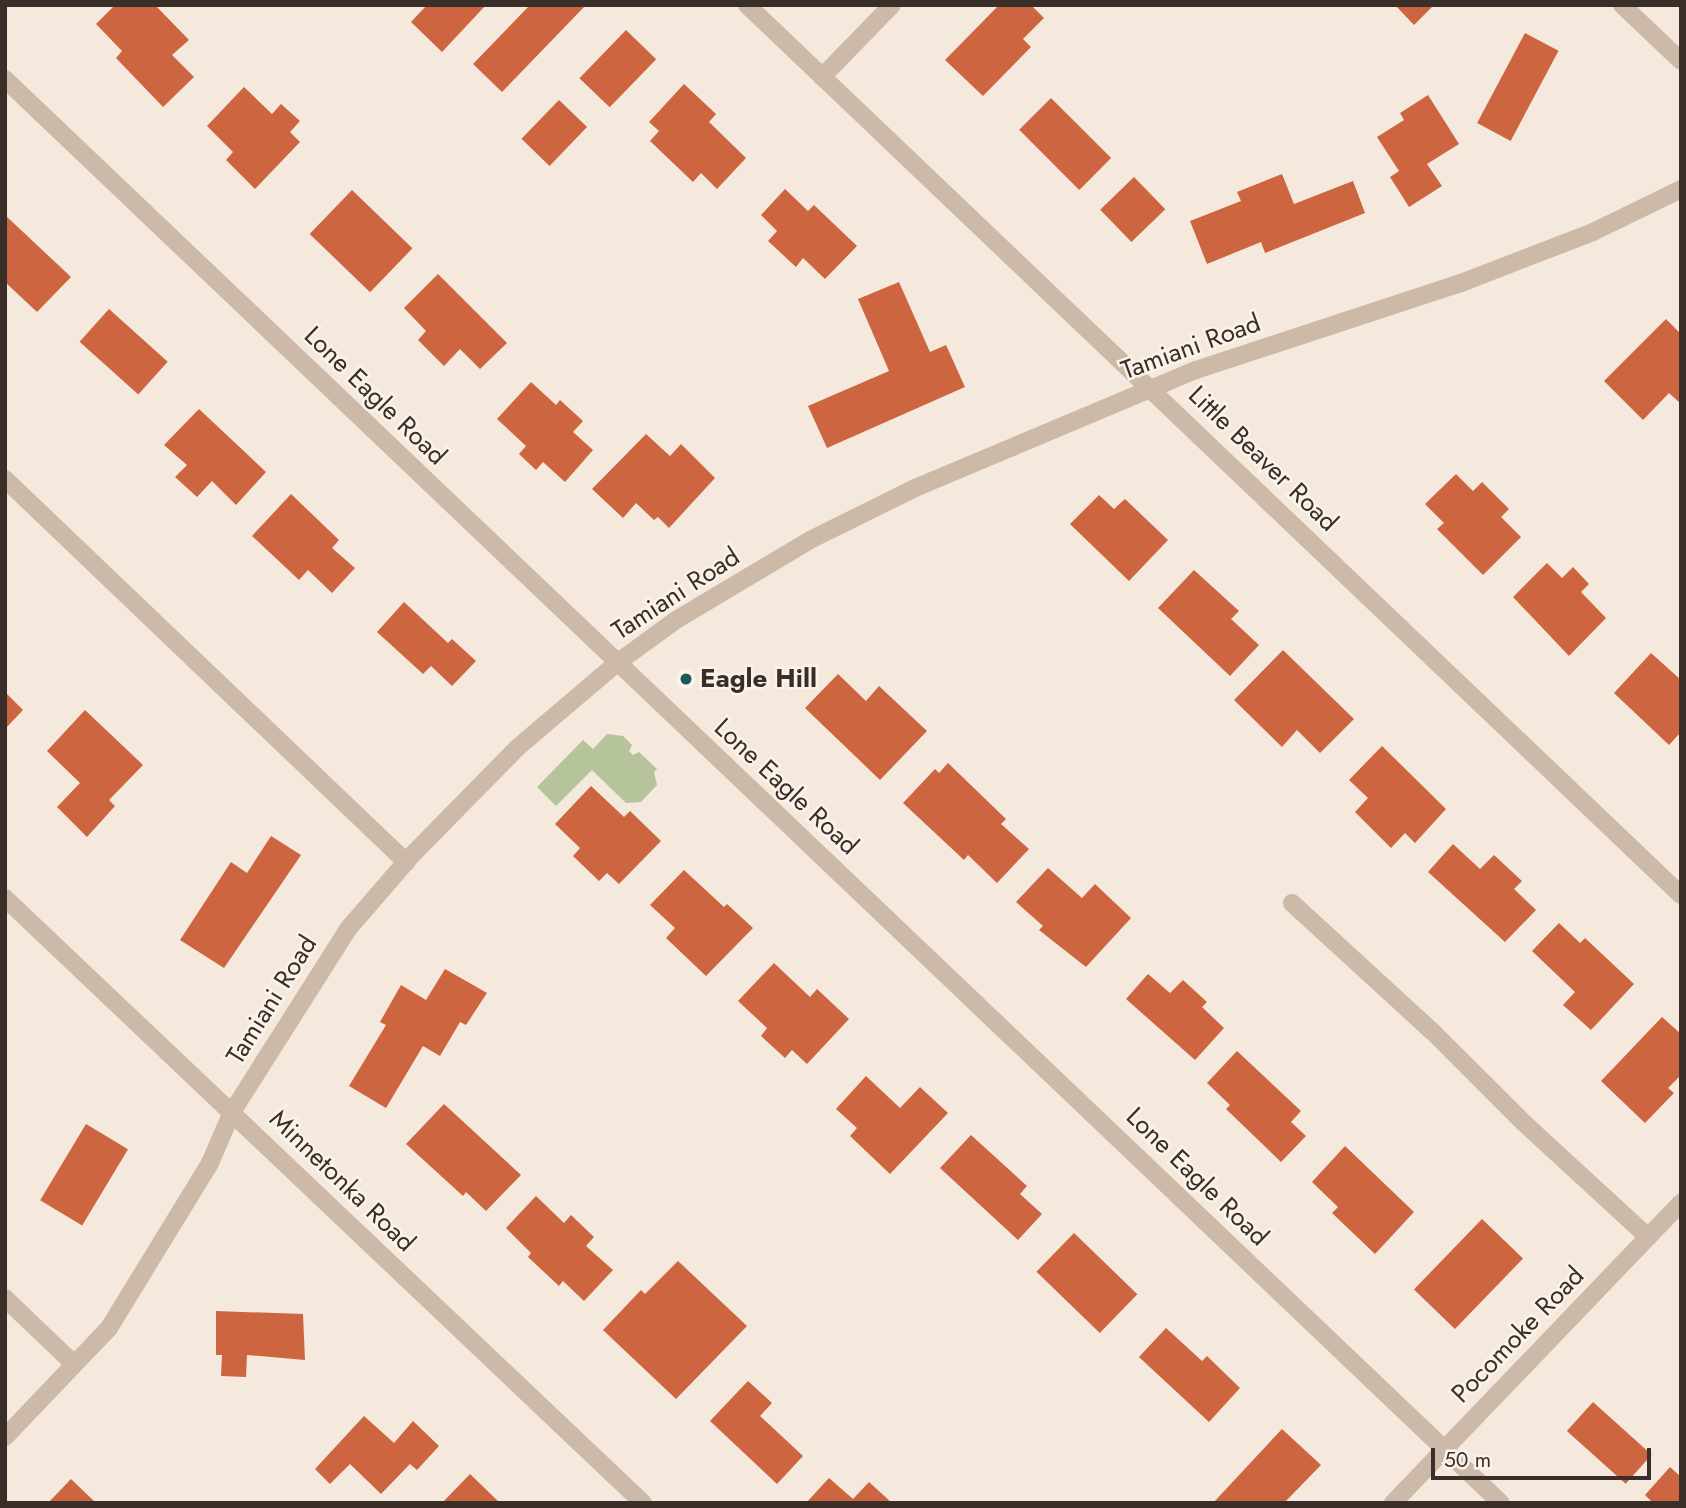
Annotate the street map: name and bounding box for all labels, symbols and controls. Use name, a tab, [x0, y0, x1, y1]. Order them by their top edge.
street label: Tamiani Road	[1117, 307, 1265, 387]
street label: Lone Eagle Road	[297, 320, 453, 472]
street label: Little Beaver Road	[1182, 380, 1344, 538]
street label: Tamiani Road	[606, 541, 746, 647]
place label: Eagle Hill	[700, 663, 817, 695]
marker: Eagle Hill	[678, 671, 694, 687]
street label: Lone Eagle Road	[707, 712, 865, 862]
street label: Tamiani Road	[220, 930, 324, 1070]
street label: Lone Eagle Road	[1119, 1101, 1275, 1253]
street label: Minnetonka Road	[263, 1104, 421, 1258]
street label: Pocomoke Road	[1445, 1260, 1591, 1410]
scale bar	[1434, 1434, 1654, 1478]
text: 50 m	[1444, 1445, 1491, 1475]

